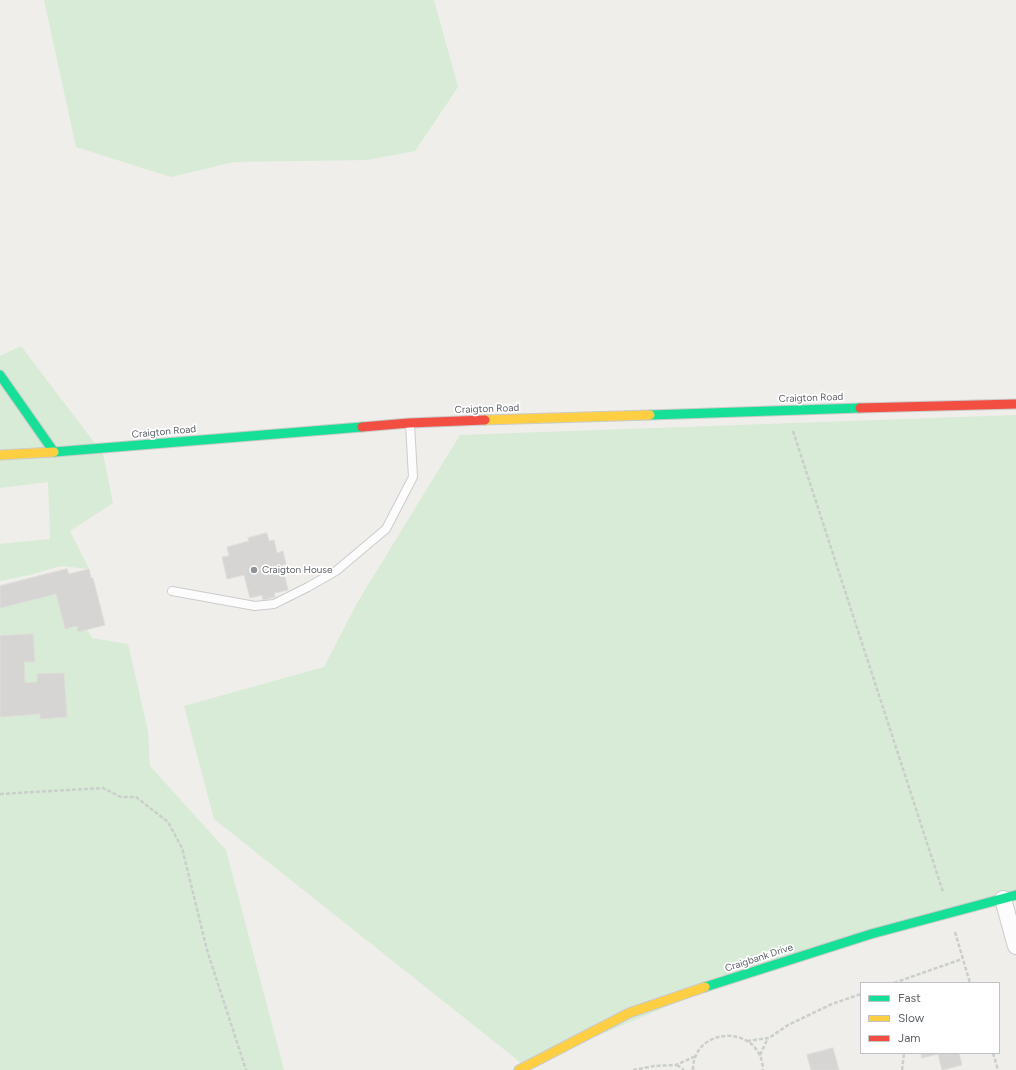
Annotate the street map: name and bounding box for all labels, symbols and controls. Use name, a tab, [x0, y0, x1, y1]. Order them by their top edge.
street label: Craigton Road	[779, 391, 843, 405]
street label: Craigton Road	[455, 402, 519, 416]
street label: Craigton Road	[131, 423, 197, 441]
place label: Craigton House	[262, 564, 332, 576]
marker: Craigton House	[249, 565, 259, 575]
street label: Craigbank Drive	[723, 941, 795, 975]
legend	[860, 982, 1000, 1054]
text: Fast	[898, 991, 921, 1005]
text: Slow	[898, 1011, 924, 1025]
text: Jam	[898, 1031, 921, 1045]

